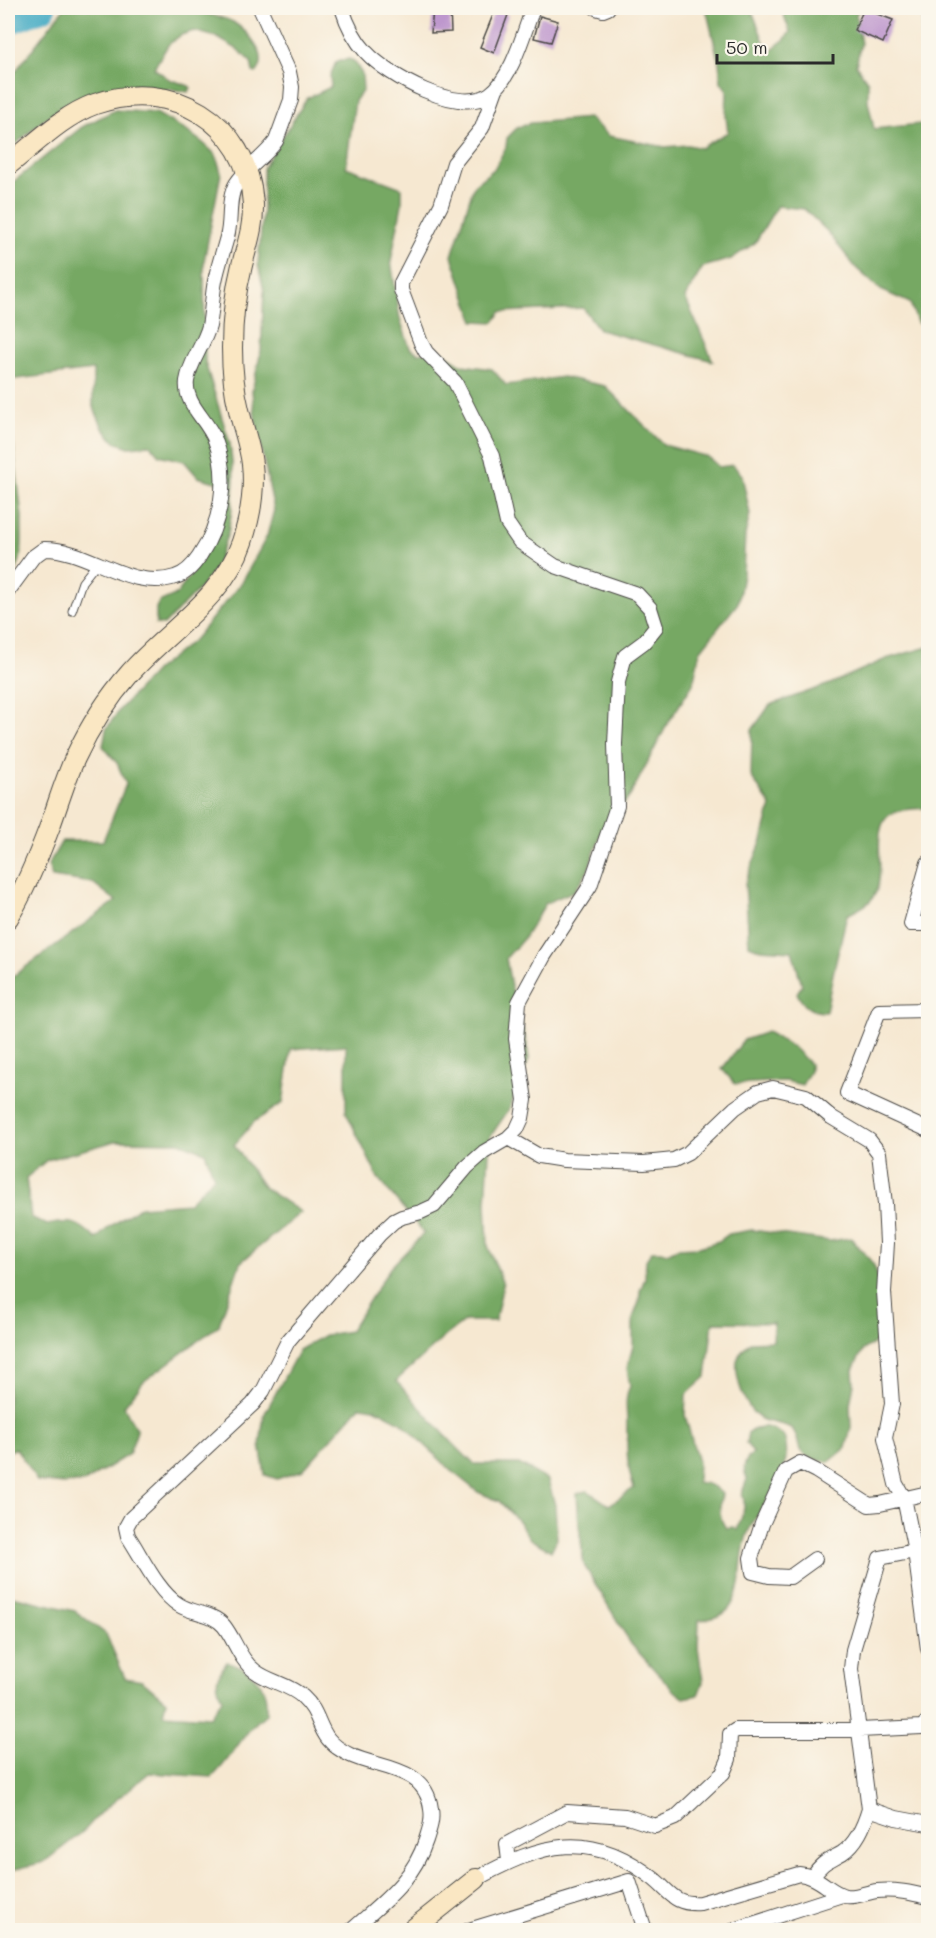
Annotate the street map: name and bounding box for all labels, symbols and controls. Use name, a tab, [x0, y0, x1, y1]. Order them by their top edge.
scale bar	[717, 27, 832, 65]
text: 50 m	[726, 35, 768, 59]

